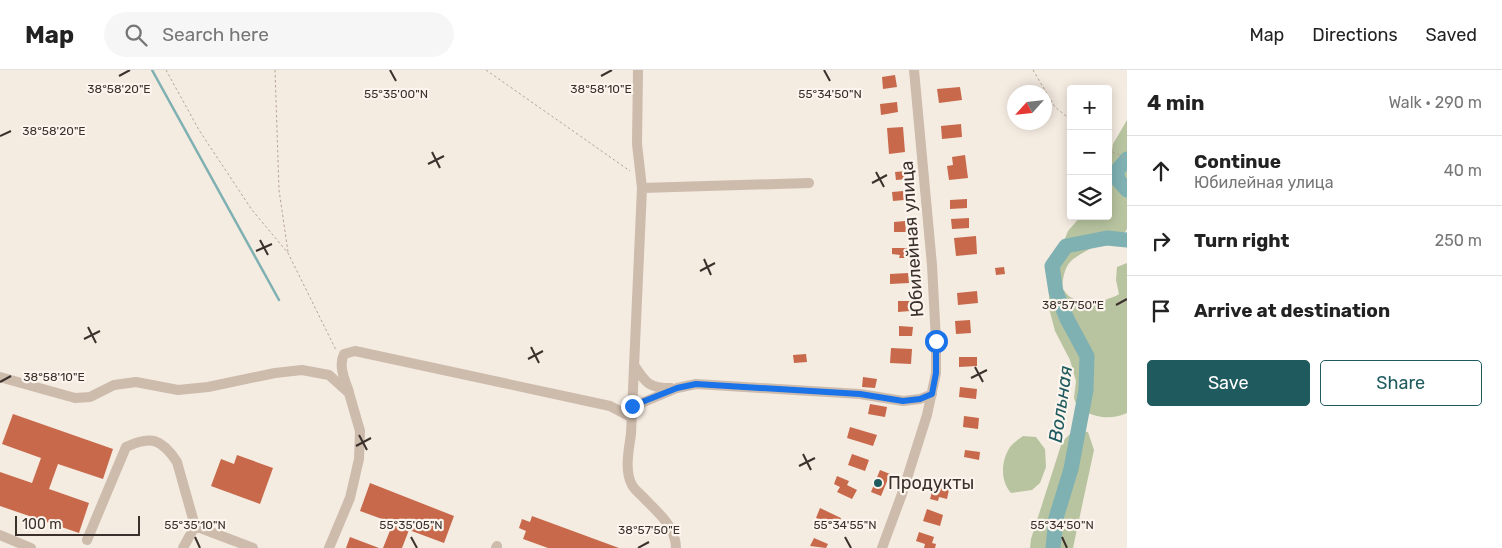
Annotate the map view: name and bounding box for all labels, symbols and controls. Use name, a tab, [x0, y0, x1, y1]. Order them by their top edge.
search box	[104, 12, 454, 57]
text: Map	[25, 21, 74, 49]
icon: search	[122, 21, 150, 49]
text: Search here	[162, 23, 269, 46]
text: Map	[1249, 24, 1284, 46]
text: Directions	[1312, 24, 1398, 46]
text: Saved	[1426, 24, 1477, 46]
text: 38°58'20"E	[87, 82, 151, 96]
text: 38°58'10"E	[570, 82, 632, 96]
north arrow	[1007, 85, 1052, 130]
map controls	[1067, 85, 1112, 220]
button: +	[1067, 85, 1112, 130]
text: 55°35'00"N	[364, 87, 428, 101]
text: 55°34'50"N	[798, 87, 862, 101]
text: 4 min	[1147, 90, 1205, 115]
text: Walk · 290 m	[1388, 93, 1482, 112]
text: 38°58'20"E	[22, 124, 86, 138]
button: −	[1067, 130, 1112, 175]
text: Continue	[1194, 150, 1281, 173]
icon: ahead	[1147, 157, 1175, 185]
street label: Юбилейная улица	[896, 160, 928, 318]
text: 40 m	[1444, 161, 1482, 180]
text: Юбилейная улица	[1194, 173, 1333, 192]
button: layers	[1067, 175, 1112, 220]
icon: right	[1147, 227, 1175, 255]
text: Turn right	[1194, 229, 1289, 252]
text: 250 m	[1435, 231, 1482, 250]
icon: arrive	[1147, 297, 1175, 325]
text: 38°57'50"E	[1042, 298, 1104, 312]
text: Arrive at destination	[1194, 299, 1390, 322]
route start	[925, 330, 948, 353]
button: Save	[1147, 360, 1310, 406]
button: Share	[1320, 360, 1482, 406]
water label: Вольная	[1044, 364, 1077, 444]
text: 38°58'10"E	[23, 370, 85, 384]
route end	[621, 395, 644, 418]
place label: Продукты	[888, 472, 974, 494]
marker: Продукты	[872, 477, 884, 489]
scale bar	[15, 513, 140, 536]
text: 100 m	[22, 516, 62, 533]
text: 55°35'10"N	[164, 518, 226, 532]
text: 55°35'05"N	[379, 518, 443, 532]
text: 55°34'55"N	[813, 518, 877, 532]
text: 55°34'50"N	[1030, 518, 1094, 532]
text: 38°57'50"E	[618, 523, 680, 537]

